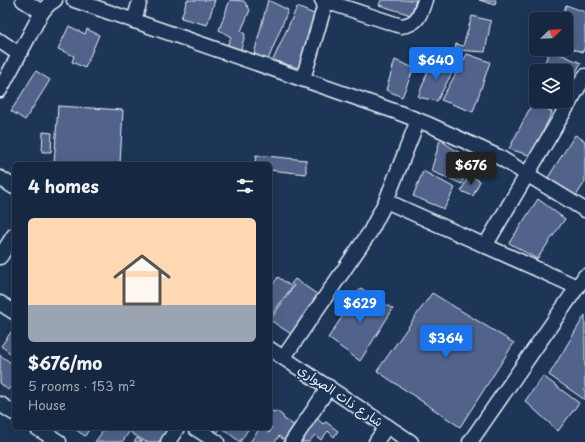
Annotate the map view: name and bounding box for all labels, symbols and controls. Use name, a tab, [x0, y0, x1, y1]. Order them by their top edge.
north arrow	[529, 12, 573, 56]
map controls	[529, 12, 573, 108]
pin: $640	[412, 47, 460, 81]
text: $640	[418, 50, 454, 69]
button: layers	[529, 64, 573, 108]
pin: $676	[447, 152, 495, 186]
text: $676	[455, 155, 487, 174]
text: 4 homes	[28, 173, 99, 199]
icon: filters	[234, 175, 256, 197]
icon: home	[106, 244, 178, 316]
pin: $629	[336, 290, 384, 324]
text: $629	[343, 293, 377, 312]
pin: $364	[422, 325, 470, 359]
text: $364	[429, 328, 463, 347]
text: $676/mo	[28, 350, 102, 376]
street label: شارع ذات الصواري	[294, 359, 388, 432]
text: 5 rooms · 153 m²	[28, 376, 136, 395]
text: House	[28, 395, 66, 414]

